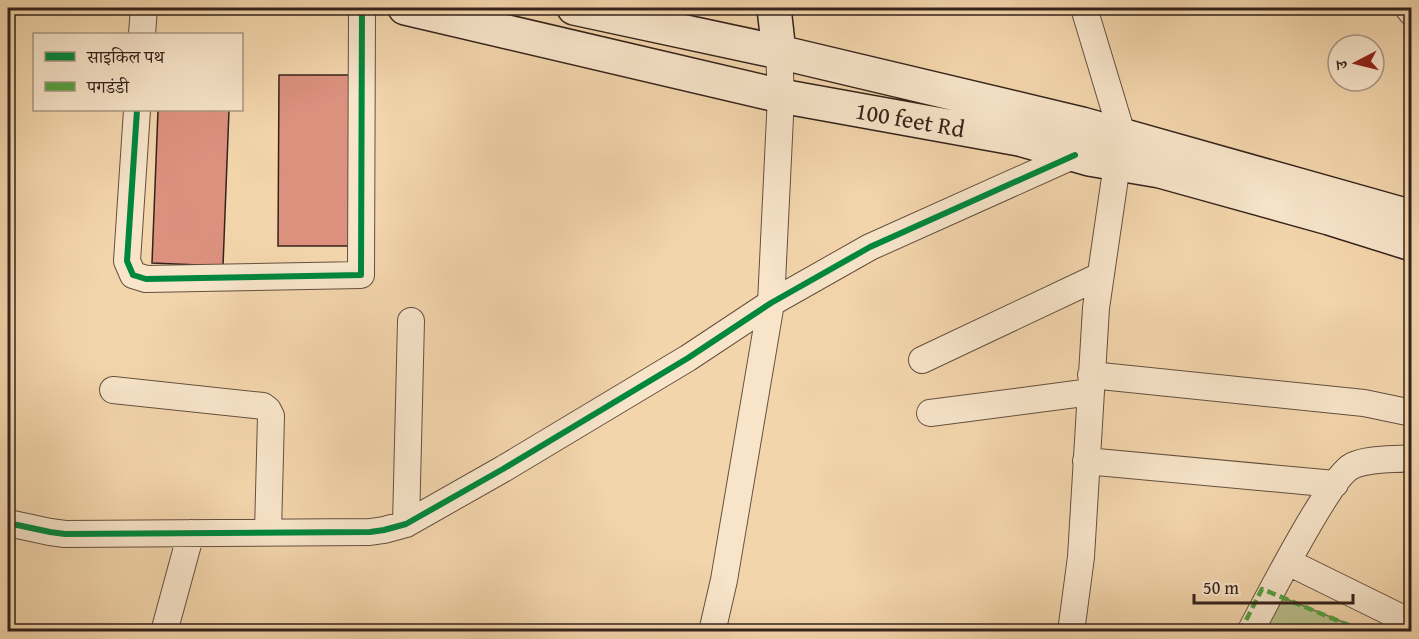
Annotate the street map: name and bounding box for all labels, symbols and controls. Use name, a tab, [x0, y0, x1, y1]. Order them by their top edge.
legend	[33, 33, 243, 111]
north arrow	[1326, 33, 1386, 93]
text: साइकिल पथ	[86, 43, 166, 70]
text: उ	[1328, 57, 1354, 71]
text: पगडंडी	[86, 73, 130, 100]
street label: 100 feet Rd	[853, 93, 968, 146]
scale bar	[1194, 567, 1353, 605]
text: 50 m	[1203, 574, 1239, 601]

